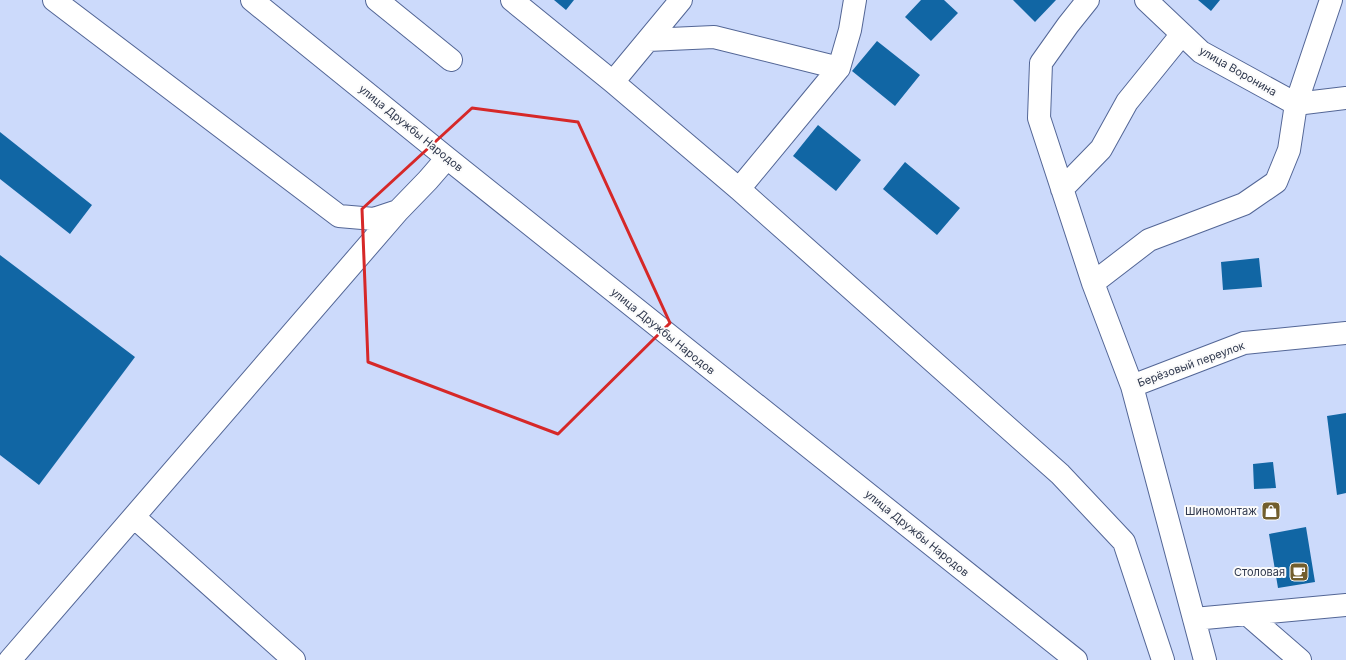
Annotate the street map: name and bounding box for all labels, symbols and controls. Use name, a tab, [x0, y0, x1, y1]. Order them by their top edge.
street label: улица Воронина	[1197, 43, 1279, 99]
street label: улица Дружбы Народов	[356, 82, 466, 174]
street label: улица Дружбы Народов	[608, 285, 718, 377]
street label: Берёзовый переулок	[1136, 338, 1247, 390]
street label: улица Дружбы Народов	[862, 487, 972, 579]
shop icon: Шиномонтаж	[1260, 500, 1282, 522]
place label: Шиномонтаж	[1185, 504, 1257, 518]
cafe icon: Столовая	[1288, 561, 1310, 583]
place label: Столовая	[1234, 565, 1285, 579]

